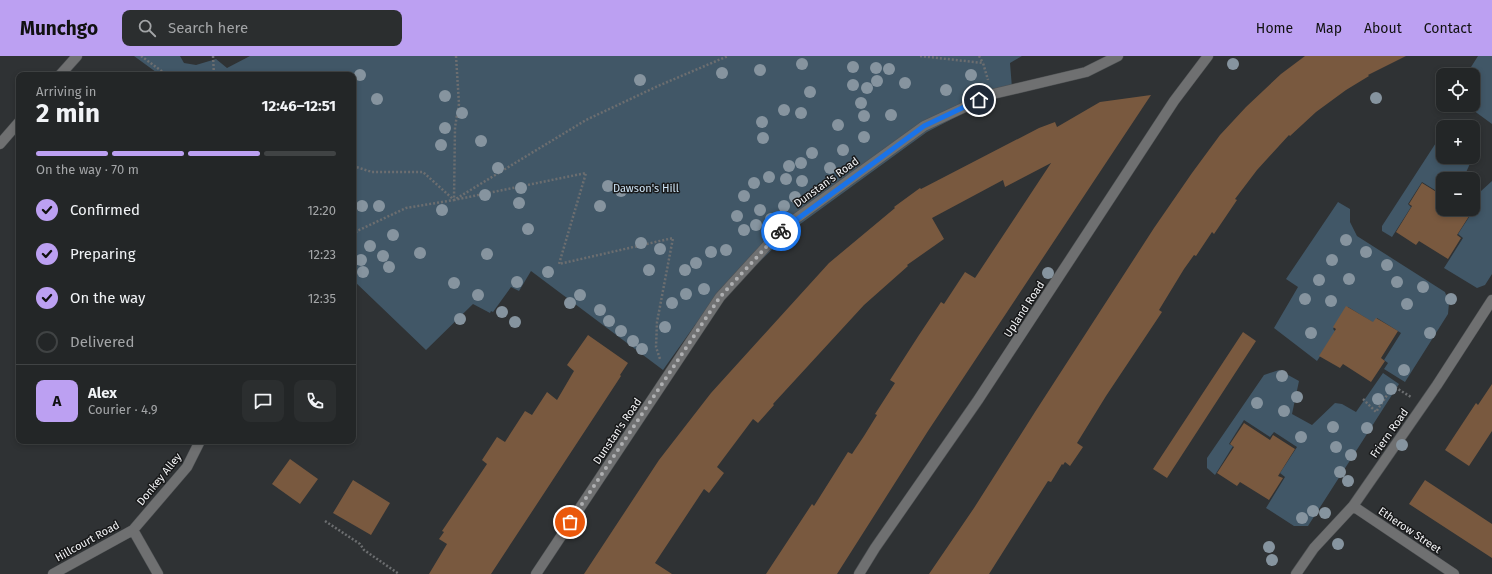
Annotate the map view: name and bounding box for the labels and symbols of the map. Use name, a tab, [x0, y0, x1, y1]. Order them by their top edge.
pin	[962, 83, 996, 117]
street label: Dunstan's Road	[791, 155, 861, 210]
park label: Dawson's Hill	[613, 182, 679, 195]
courier	[761, 211, 801, 251]
street label: Upland Road	[1001, 279, 1047, 340]
street label: Dunstan's Road	[590, 396, 644, 467]
street label: Friern Road	[1368, 406, 1411, 461]
street label: Donkey Alley	[134, 450, 185, 508]
pin	[553, 505, 587, 539]
street label: Etherow Street	[1376, 505, 1444, 556]
street label: Hillcourt Road	[53, 518, 122, 564]

